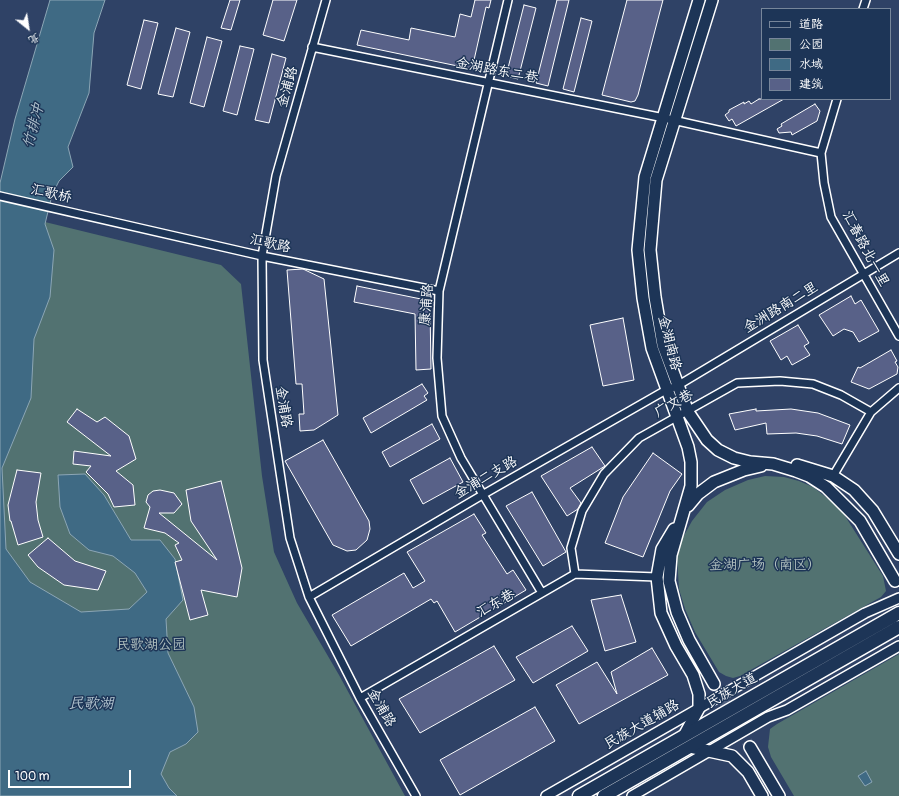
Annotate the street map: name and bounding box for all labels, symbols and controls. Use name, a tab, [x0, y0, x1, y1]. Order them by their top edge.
north arrow	[8, 8, 48, 48]
legend	[761, 8, 891, 100]
text: 道路	[799, 17, 823, 32]
text: 北	[26, 30, 42, 47]
text: 公园	[799, 37, 823, 52]
street label: 金湖路东二巷	[454, 55, 540, 87]
text: 水域	[799, 57, 823, 72]
street label: 金浦路	[274, 64, 302, 110]
text: 建筑	[799, 77, 823, 92]
water label: 竹排冲	[19, 102, 49, 150]
street label: 汇歌桥	[29, 181, 73, 207]
street label: 汇春路北一里	[838, 208, 892, 290]
street label: 汇歌路	[248, 231, 292, 257]
street label: 金洲路南二里	[741, 279, 821, 337]
street label: 康浦路	[417, 283, 437, 327]
street label: 金湖南路	[654, 314, 684, 372]
street label: 金浦路	[271, 385, 295, 429]
street label: 广文巷	[652, 386, 696, 422]
street label: 金浦二支路	[451, 453, 521, 503]
park label: 金湖广场（南区）	[709, 557, 821, 573]
street label: 汇东巷	[474, 586, 518, 622]
park label: 民歌湖公园	[116, 637, 186, 653]
street label: 民族大道	[704, 670, 760, 712]
street label: 金浦路	[363, 686, 399, 730]
water label: 民歌湖	[69, 695, 113, 713]
street label: 民族大道辅路	[601, 697, 683, 753]
scale bar	[10, 762, 133, 788]
text: 100 m	[15, 769, 49, 784]

